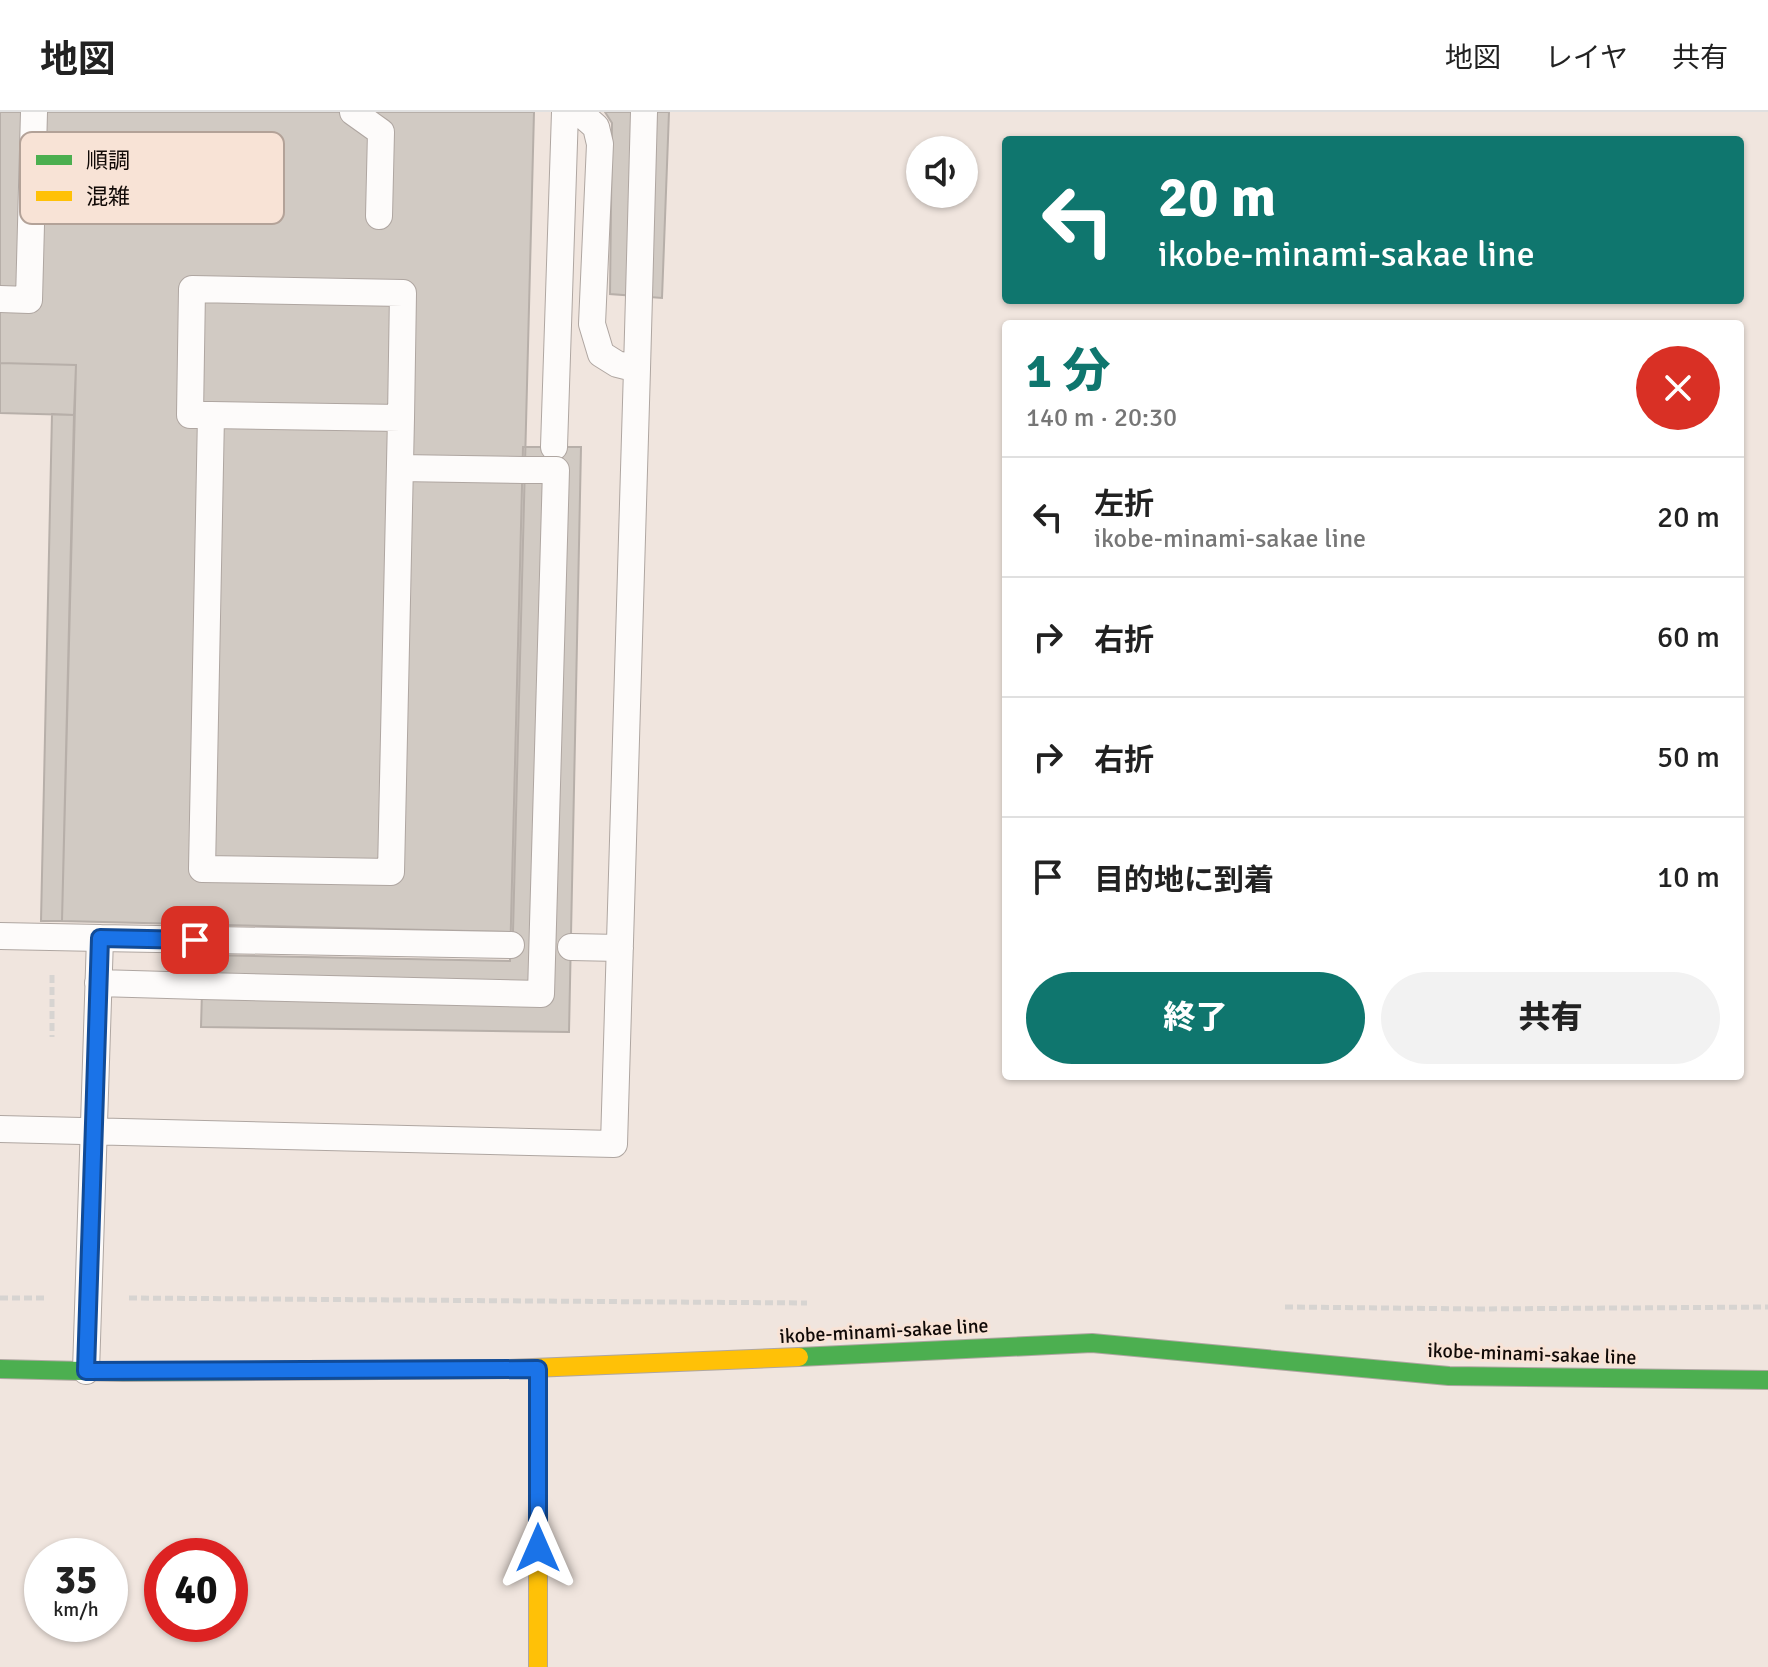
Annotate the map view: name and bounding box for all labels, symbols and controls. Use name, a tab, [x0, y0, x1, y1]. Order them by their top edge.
text: 地図	[40, 36, 116, 83]
text: 地図	[1445, 41, 1501, 75]
text: レイヤ	[1545, 41, 1628, 75]
text: 共有	[1672, 41, 1728, 75]
legend	[20, 132, 284, 224]
map controls	[906, 136, 978, 208]
button: sound	[906, 136, 978, 208]
text: 順調	[86, 147, 130, 174]
text: 20 m	[1158, 163, 1276, 232]
icon: left	[1026, 168, 1130, 272]
text: 混雑	[86, 183, 130, 210]
text: ikobe-minami-sakae line	[1158, 232, 1535, 277]
text: 1 分	[1026, 342, 1110, 401]
button: close	[1636, 346, 1720, 430]
text: 140 m · 20:30	[1026, 402, 1177, 434]
text: 左折	[1094, 486, 1154, 523]
icon: left	[1026, 495, 1070, 539]
text: 20 m	[1657, 499, 1720, 536]
text: ikobe-minami-sakae line	[1094, 523, 1366, 555]
icon: right	[1026, 615, 1070, 659]
text: 60 m	[1657, 619, 1720, 656]
text: 右折	[1094, 622, 1154, 659]
icon: right	[1026, 735, 1070, 779]
text: 50 m	[1657, 739, 1720, 776]
text: 右折	[1094, 742, 1154, 779]
icon: arrive	[1026, 855, 1070, 899]
text: 10 m	[1657, 859, 1720, 896]
text: 目的地に到着	[1094, 862, 1274, 899]
pin	[161, 906, 229, 974]
icon: arrive	[173, 918, 217, 962]
button: 終了	[1026, 972, 1365, 1064]
button: 共有	[1381, 972, 1720, 1064]
street label: ikobe-minami-sakae line	[779, 1313, 989, 1349]
street label: ikobe-minami-sakae line	[1427, 1338, 1637, 1370]
position arrow	[496, 1506, 580, 1590]
speed limit sign: 40	[144, 1538, 248, 1642]
text: 35	[54, 1555, 98, 1605]
text: km/h	[53, 1597, 99, 1622]

